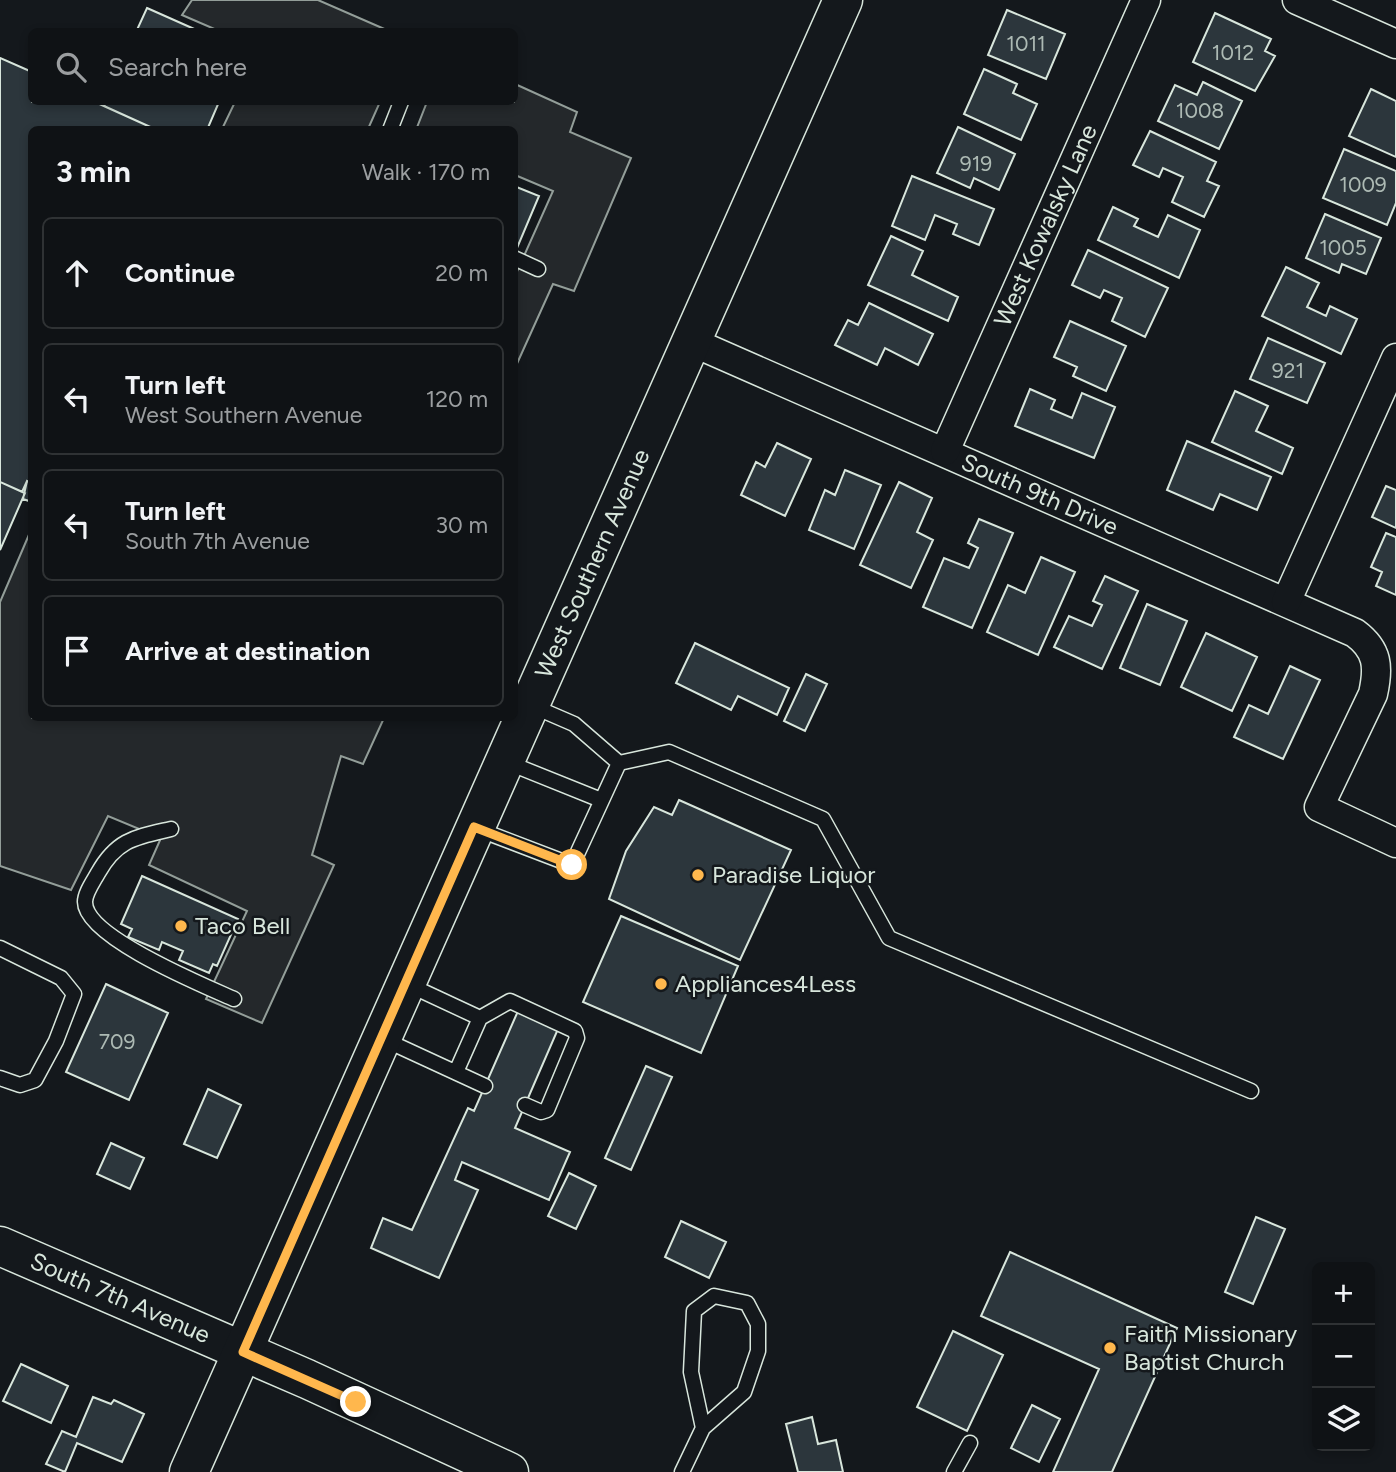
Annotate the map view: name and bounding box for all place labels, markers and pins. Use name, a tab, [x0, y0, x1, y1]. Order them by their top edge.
place label: Paradise Liquor	[712, 860, 875, 889]
marker: Paradise Liquor	[690, 867, 706, 883]
place label: Taco Bell	[195, 911, 290, 940]
marker: Taco Bell	[173, 918, 189, 934]
place label: Appliances4Less	[675, 969, 856, 998]
marker: Appliances4Less	[653, 976, 669, 992]
place label: Faith Missionary Baptist Church	[1124, 1319, 1298, 1376]
marker: Faith Missionary Baptist Church	[1102, 1340, 1118, 1356]

